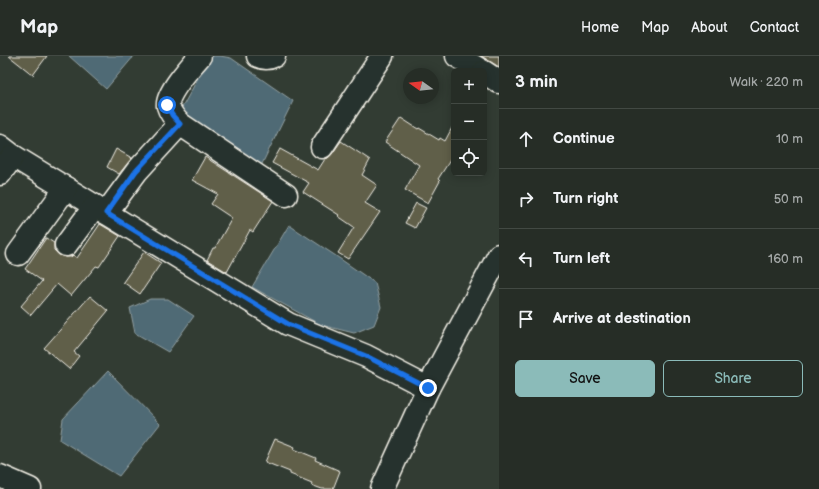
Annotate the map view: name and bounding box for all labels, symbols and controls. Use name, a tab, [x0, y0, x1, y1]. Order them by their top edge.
text: Map	[20, 16, 58, 39]
text: Home	[581, 19, 619, 36]
text: Map	[641, 19, 669, 36]
text: About	[691, 19, 728, 36]
text: Contact	[750, 19, 799, 36]
north arrow	[403, 68, 439, 104]
map controls	[451, 68, 487, 176]
button: +	[451, 68, 487, 104]
text: 3 min	[515, 72, 558, 92]
text: Walk · 220 m	[730, 74, 803, 90]
route start	[158, 96, 176, 114]
button: −	[451, 104, 487, 140]
icon: ahead	[515, 128, 537, 150]
text: Continue	[553, 129, 615, 148]
text: 10 m	[776, 131, 803, 147]
button: locate	[451, 140, 487, 176]
icon: right	[515, 188, 537, 210]
text: Turn right	[553, 189, 618, 208]
text: 50 m	[774, 191, 803, 207]
icon: left	[515, 248, 537, 270]
text: Turn left	[553, 249, 610, 268]
text: 160 m	[768, 251, 803, 267]
icon: arrive	[515, 308, 537, 330]
text: Arrive at destination	[553, 309, 691, 328]
button: Save	[515, 360, 655, 397]
button: Share	[663, 360, 803, 397]
route end	[419, 379, 437, 397]

